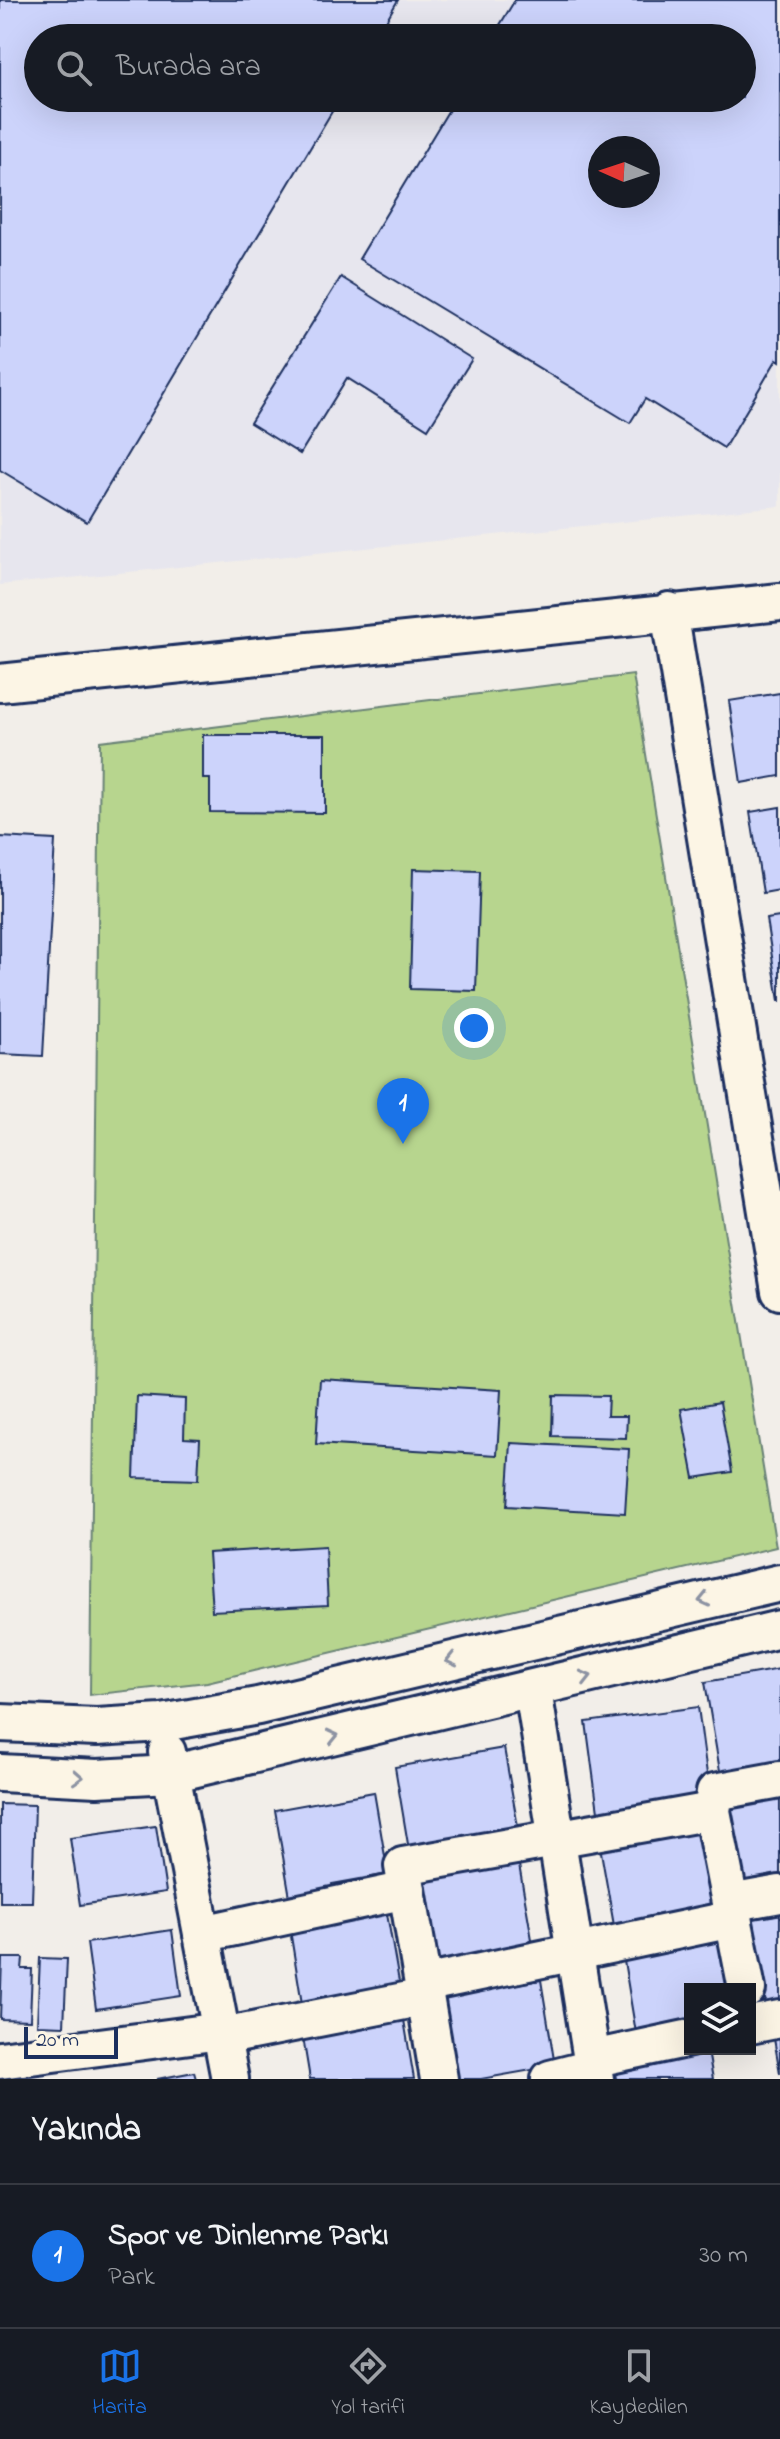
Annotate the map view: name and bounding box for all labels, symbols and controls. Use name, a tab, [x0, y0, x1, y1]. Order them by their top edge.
search box	[24, 24, 756, 112]
icon: search	[52, 46, 96, 90]
text: Burada ara	[116, 46, 261, 90]
north arrow	[588, 136, 660, 208]
your location	[454, 1008, 494, 1048]
pin: 1	[377, 1078, 429, 1144]
one-way arrow	[698, 1591, 711, 1608]
one-way arrow	[445, 1651, 458, 1668]
one-way arrow	[579, 1669, 593, 1686]
one-way arrow	[326, 1728, 340, 1745]
one-way arrow	[72, 1768, 85, 1785]
map controls	[684, 1983, 756, 2055]
button: layers	[684, 1983, 756, 2055]
scale bar	[24, 2023, 118, 2059]
text: 20 m	[36, 2025, 79, 2057]
text: Yakında	[32, 2106, 141, 2156]
text: Spor ve Dinlenme Parkı	[108, 2215, 389, 2259]
text: 1	[54, 2237, 62, 2275]
text: 30 m	[699, 2237, 748, 2275]
text: Park	[108, 2259, 155, 2297]
tab: Harita	[92, 2344, 147, 2424]
tab: Yol tarifi	[331, 2344, 405, 2424]
tab: Kaydedilen	[589, 2344, 688, 2424]

